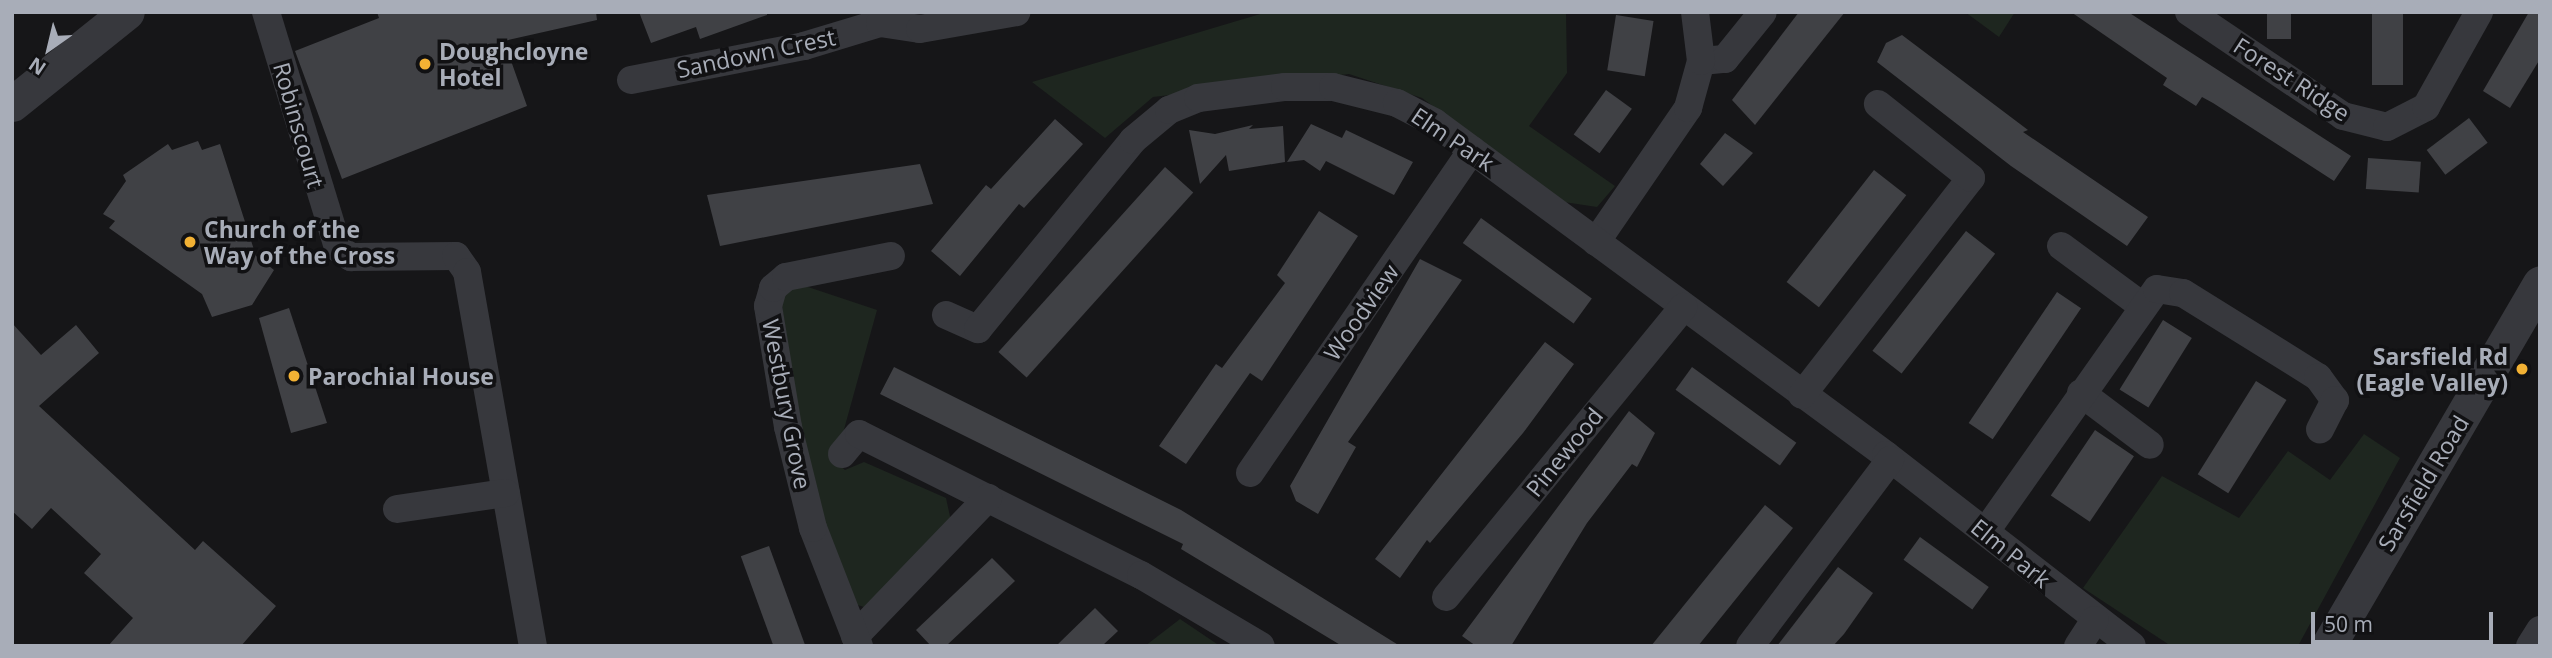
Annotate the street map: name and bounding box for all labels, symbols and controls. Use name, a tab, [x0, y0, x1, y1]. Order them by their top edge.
north arrow	[14, 14, 84, 84]
street label: Sandown Crest	[674, 23, 838, 83]
street label: Forest Ridge	[2229, 31, 2355, 127]
place label: Doughcloyne Hotel	[439, 37, 588, 91]
text: N	[24, 51, 51, 82]
marker: Doughcloyne Hotel	[417, 56, 433, 72]
street label: Robinscourt	[268, 59, 330, 191]
street label: Elm Park	[1406, 101, 1500, 177]
place label: Church of the Way of the Cross	[204, 215, 395, 269]
marker: Church of the Way of the Cross	[182, 234, 198, 250]
street label: Woodview	[1318, 259, 1404, 365]
street label: Westbury Grove	[757, 317, 817, 491]
place label: Sarsfield Rd (Eagle Valley)	[2357, 342, 2508, 396]
marker: Sarsfield Rd (Eagle Valley)	[2514, 361, 2530, 377]
place label: Parochial House	[308, 362, 494, 390]
marker: Parochial House	[286, 368, 302, 384]
street label: Pinewood	[1520, 402, 1608, 502]
street label: Sarsfield Road	[2372, 410, 2474, 556]
street label: Elm Park	[1966, 513, 2056, 593]
scale bar	[2314, 598, 2496, 642]
text: 50 m	[2324, 610, 2373, 638]

